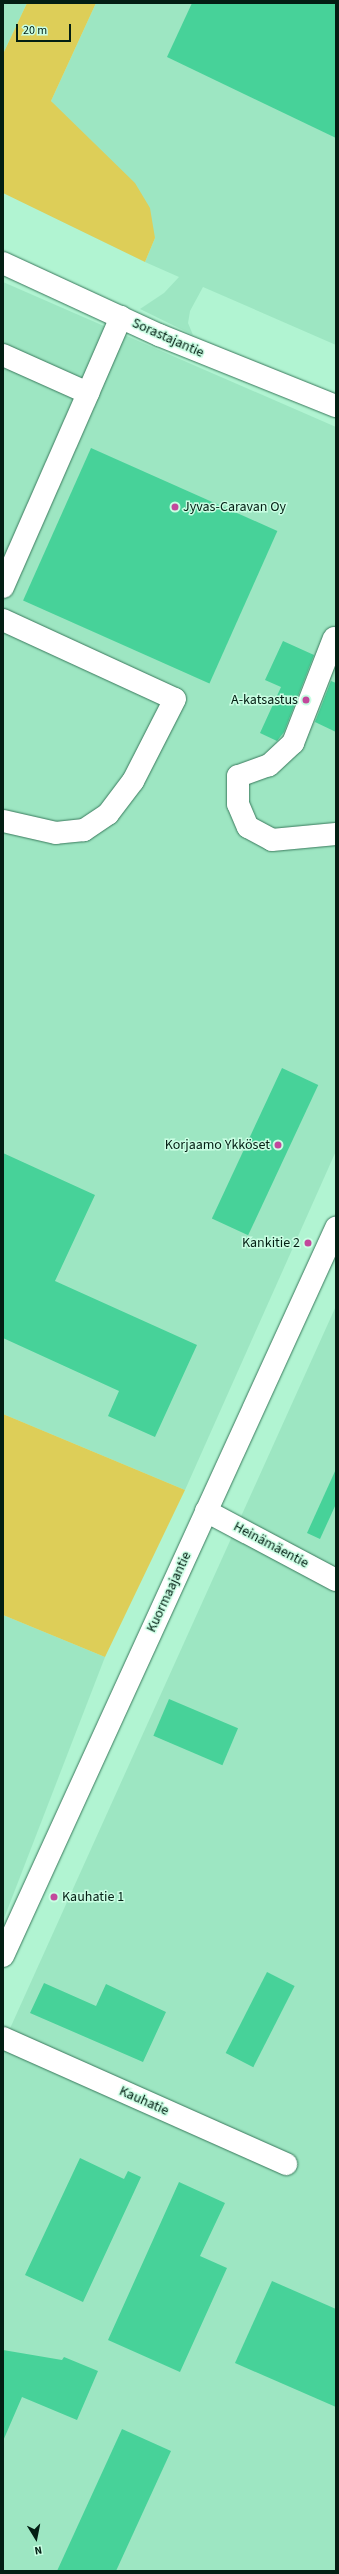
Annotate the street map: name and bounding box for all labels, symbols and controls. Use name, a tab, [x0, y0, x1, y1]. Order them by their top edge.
scale bar	[18, 16, 73, 42]
text: 20 m	[23, 22, 47, 39]
street label: Sorastajantie	[129, 315, 207, 361]
place label: Jyvas-Caravan Oy	[183, 499, 286, 515]
marker: Jyvas-Caravan Oy	[170, 502, 180, 512]
place label: A-katsastus	[231, 692, 298, 708]
marker: A-katsastus	[301, 695, 311, 705]
place label: Korjaamo Ykköset	[165, 1137, 270, 1153]
marker: Korjaamo Ykköset	[273, 1140, 283, 1150]
place label: Kankitie 2	[242, 1235, 300, 1251]
marker: Kankitie 2	[303, 1238, 313, 1248]
street label: Heinämäentie	[231, 1518, 311, 1572]
street label: Kuormaajantie	[143, 1549, 195, 1635]
place label: Kauhatie 1	[62, 1889, 124, 1905]
marker: Kauhatie 1	[49, 1892, 59, 1902]
street label: Kauhatie	[117, 2083, 171, 2119]
north arrow	[16, 2518, 56, 2558]
text: N	[33, 2542, 43, 2558]

